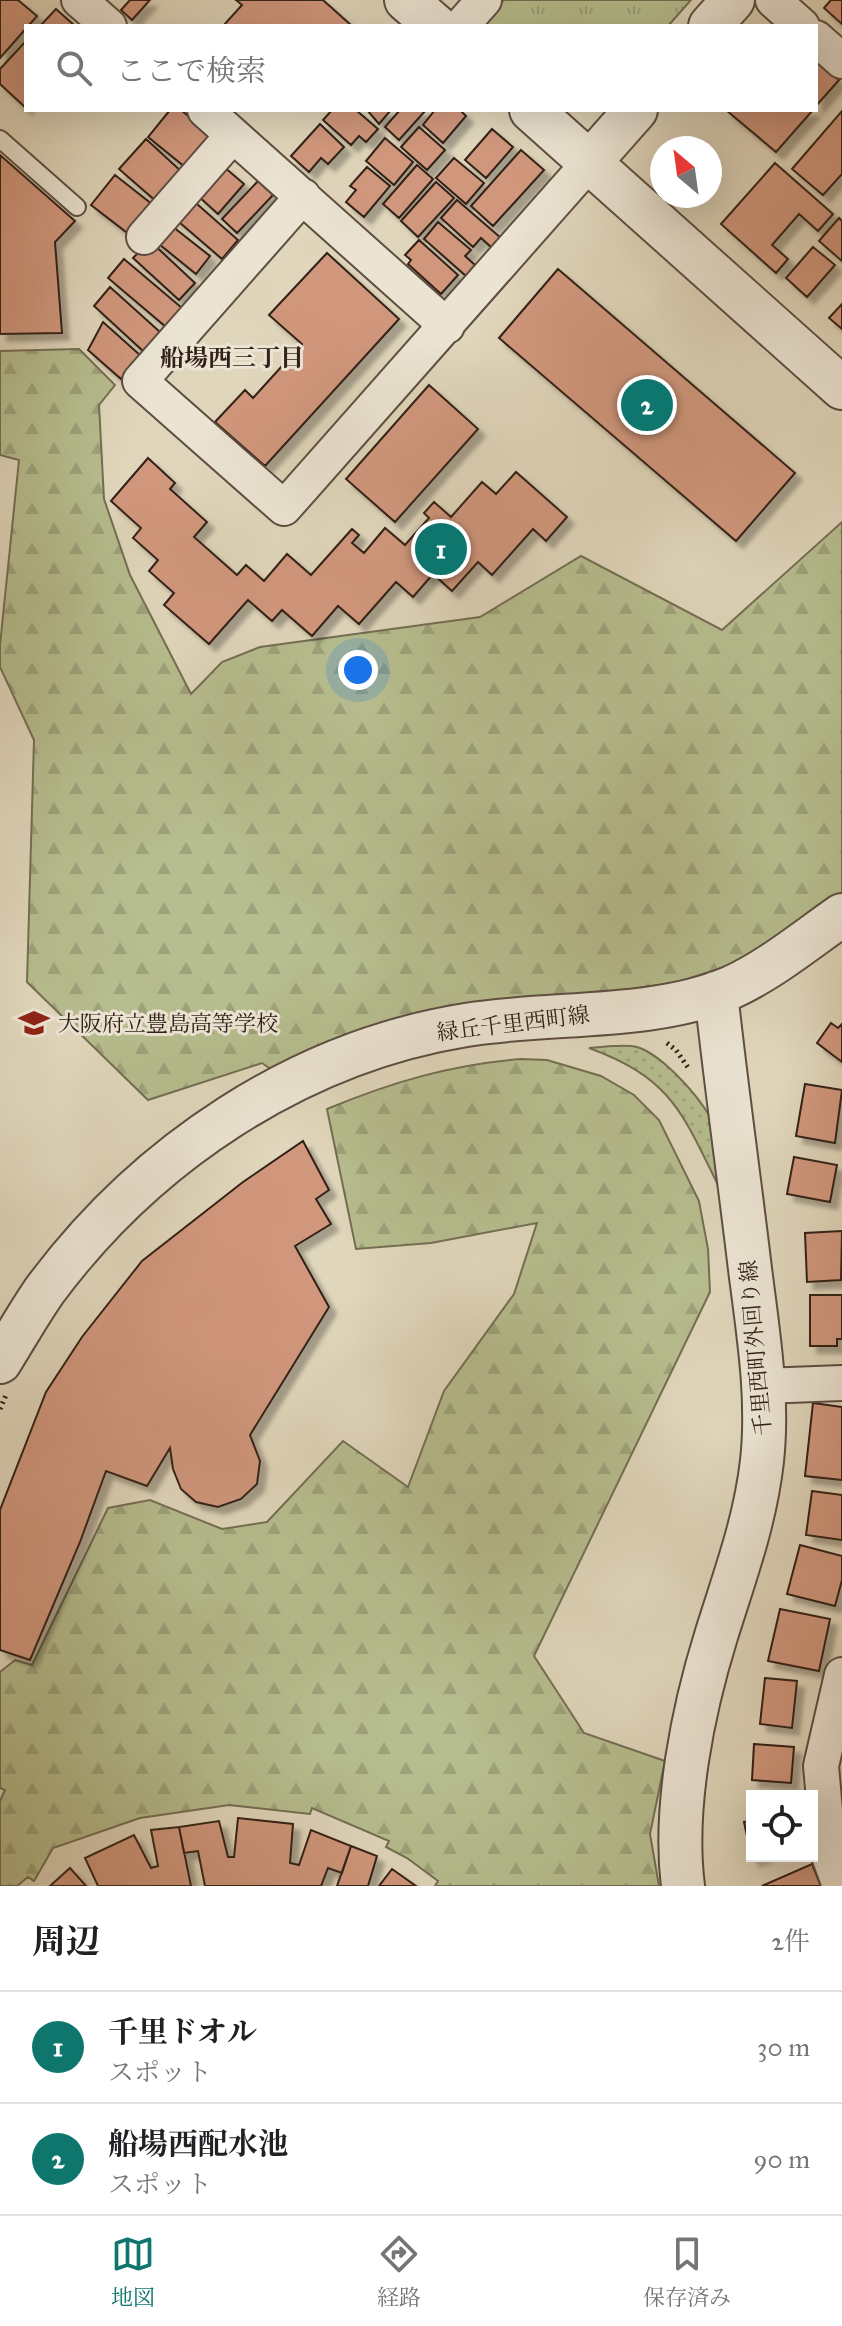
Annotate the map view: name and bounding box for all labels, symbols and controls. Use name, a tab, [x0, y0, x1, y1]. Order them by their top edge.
search box	[24, 24, 818, 112]
icon: search	[52, 46, 96, 90]
text: ここで検索	[116, 53, 266, 89]
north arrow	[650, 136, 722, 208]
district label: 船場西三丁目	[160, 343, 304, 373]
pin: 2	[621, 375, 673, 435]
pin: 1	[415, 519, 467, 579]
your location	[338, 650, 378, 690]
street label: 緑丘千里西町線	[435, 1001, 591, 1046]
school or university icon: 大阪府立豊島高等学校	[17, 1006, 51, 1040]
place label: 大阪府立豊島高等学校	[58, 1010, 278, 1037]
street label: 千里西町外回り線	[734, 1259, 777, 1437]
map controls	[746, 1790, 818, 1862]
button: locate	[746, 1790, 818, 1862]
text: 周辺	[32, 1921, 100, 1962]
text: 2件	[771, 1925, 810, 1957]
text: 千里ドオル	[108, 2014, 257, 2050]
text: 1	[53, 2031, 63, 2063]
text: 30 m	[757, 2031, 810, 2063]
text: スポット	[108, 2056, 212, 2088]
text: 船場西配水池	[108, 2126, 288, 2162]
text: 2	[52, 2143, 64, 2175]
text: 90 m	[753, 2143, 810, 2175]
text: スポット	[108, 2168, 212, 2200]
tab: 地図	[111, 2232, 155, 2311]
tab: 経路	[377, 2232, 421, 2311]
tab: 保存済み	[643, 2232, 731, 2311]

